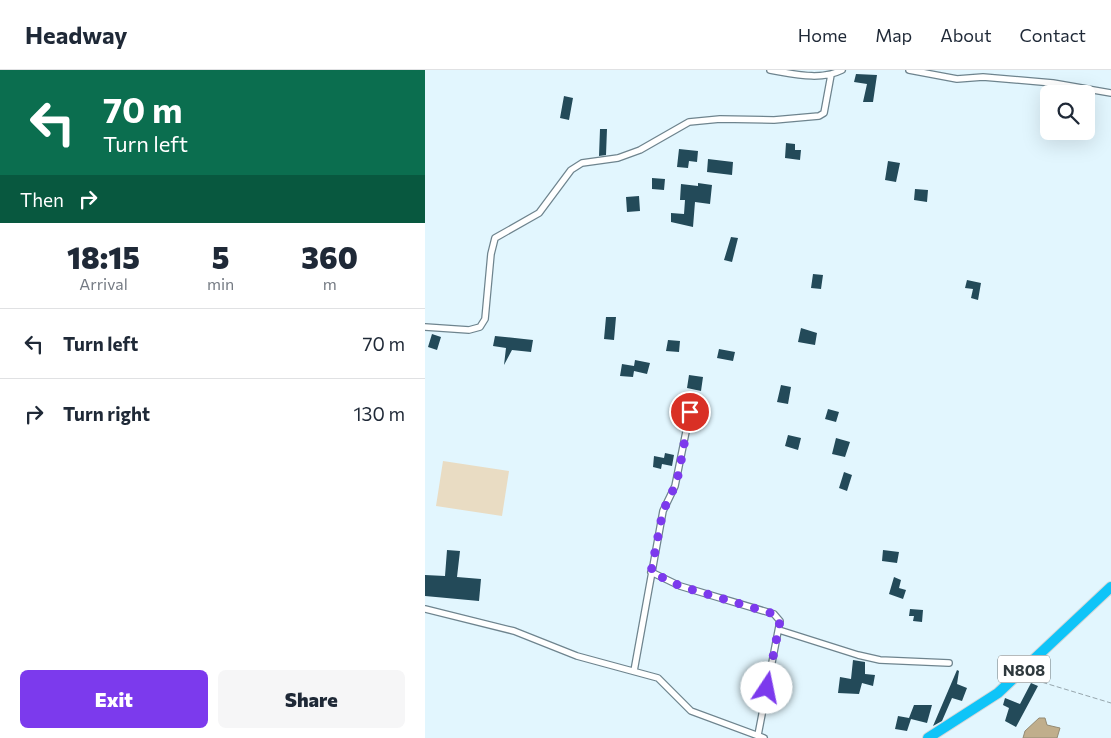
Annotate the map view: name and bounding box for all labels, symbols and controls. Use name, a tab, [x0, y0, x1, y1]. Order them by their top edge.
text: Headway	[25, 20, 128, 49]
text: Home	[798, 24, 847, 46]
text: Map	[875, 24, 912, 46]
text: About	[940, 24, 992, 46]
text: Contact	[1020, 24, 1086, 46]
map controls	[1040, 85, 1095, 140]
button: search	[1040, 85, 1095, 140]
text: 70 m	[103, 87, 183, 130]
icon: left	[20, 90, 85, 155]
text: Turn left	[103, 130, 188, 157]
icon: right	[74, 185, 102, 213]
text: Then	[20, 188, 64, 211]
text: 18:15	[67, 238, 140, 275]
text: 5	[212, 238, 229, 275]
text: 360	[301, 238, 358, 275]
text: Arrival	[79, 274, 128, 293]
text: min	[207, 274, 234, 293]
text: m	[323, 274, 337, 293]
icon: left	[20, 330, 48, 358]
text: Turn left	[63, 332, 138, 355]
text: 70 m	[362, 332, 405, 355]
pin	[669, 391, 711, 433]
icon: arrive	[676, 398, 704, 426]
icon: right	[20, 400, 48, 428]
text: Turn right	[63, 402, 150, 425]
text: 130 m	[353, 402, 405, 425]
road number: N808	[998, 656, 1050, 682]
position arrow	[740, 661, 792, 713]
button: Exit	[20, 670, 208, 728]
button: Share	[218, 670, 405, 728]

